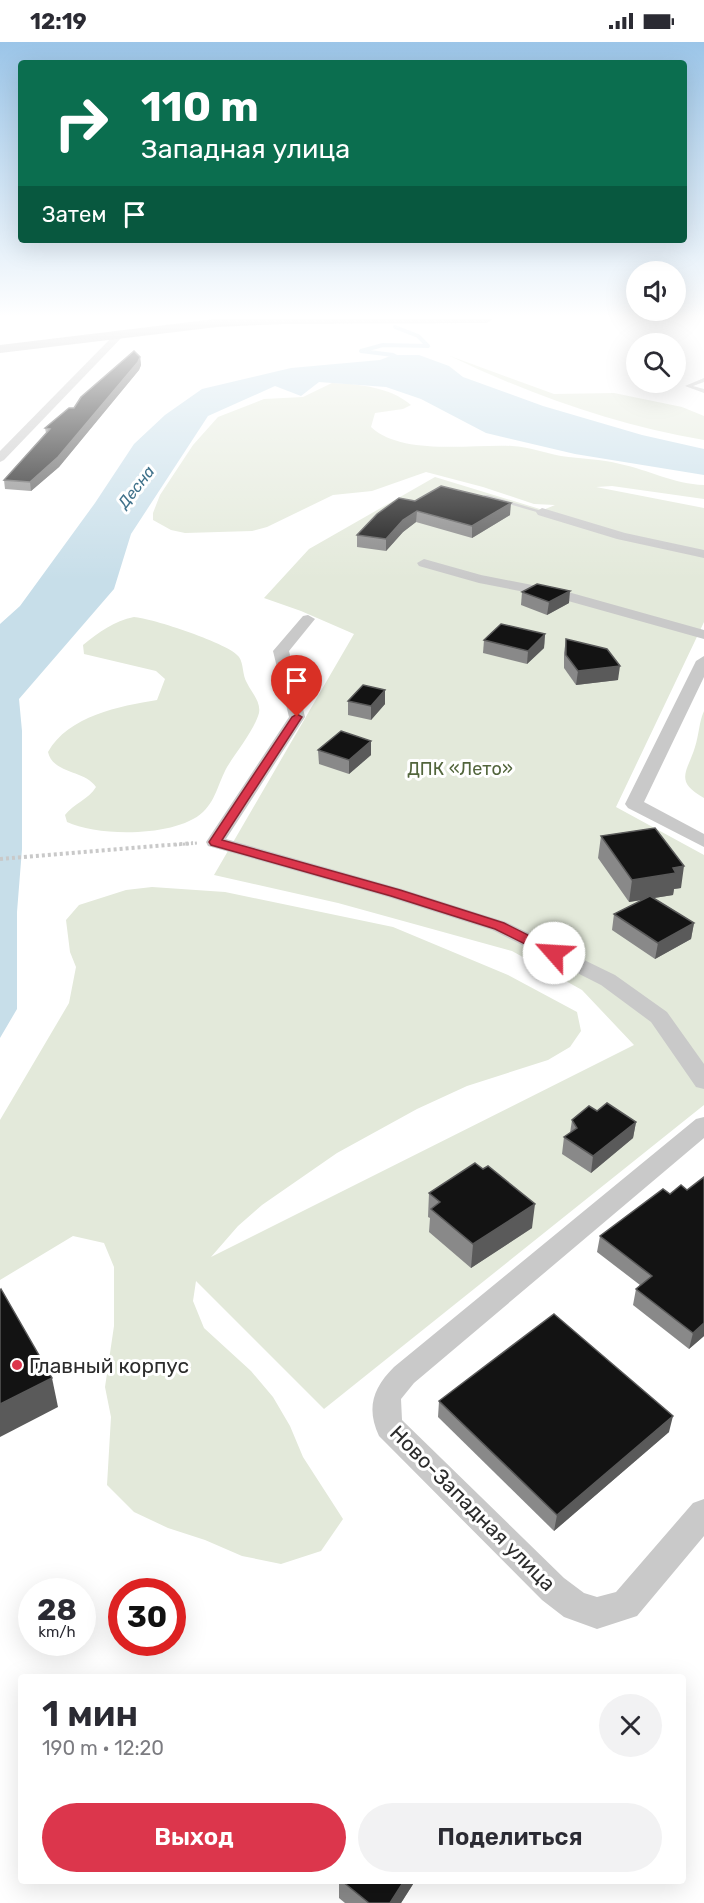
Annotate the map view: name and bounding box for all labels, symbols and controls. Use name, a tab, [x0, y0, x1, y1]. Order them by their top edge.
text: 12:19	[30, 8, 87, 35]
text: 110 m	[141, 82, 259, 132]
icon: right	[42, 84, 120, 162]
text: Западная улица	[141, 133, 350, 165]
icon: arrive	[118, 198, 151, 231]
text: Затем	[42, 201, 106, 228]
map controls	[626, 261, 686, 393]
button: sound	[626, 261, 686, 321]
button: search	[626, 333, 686, 393]
water label: Десна	[112, 462, 158, 513]
pin	[271, 655, 322, 717]
icon: arrive	[280, 664, 313, 697]
park label: ДПК «Лето»	[407, 758, 513, 780]
position arrow	[522, 921, 586, 985]
place label: Главный корпус	[29, 1353, 189, 1378]
marker: Главный корпус	[10, 1358, 24, 1372]
street label: Ново-Западная улица	[385, 1420, 561, 1596]
speed limit sign: 30	[108, 1578, 186, 1656]
text: 28	[37, 1592, 77, 1628]
text: km/h	[38, 1623, 76, 1641]
text: 1 мин	[42, 1692, 138, 1735]
button: close	[599, 1694, 662, 1757]
text: 190 m · 12:20	[42, 1736, 164, 1760]
button: Выход	[42, 1803, 346, 1872]
button: Поделиться	[358, 1803, 662, 1872]

